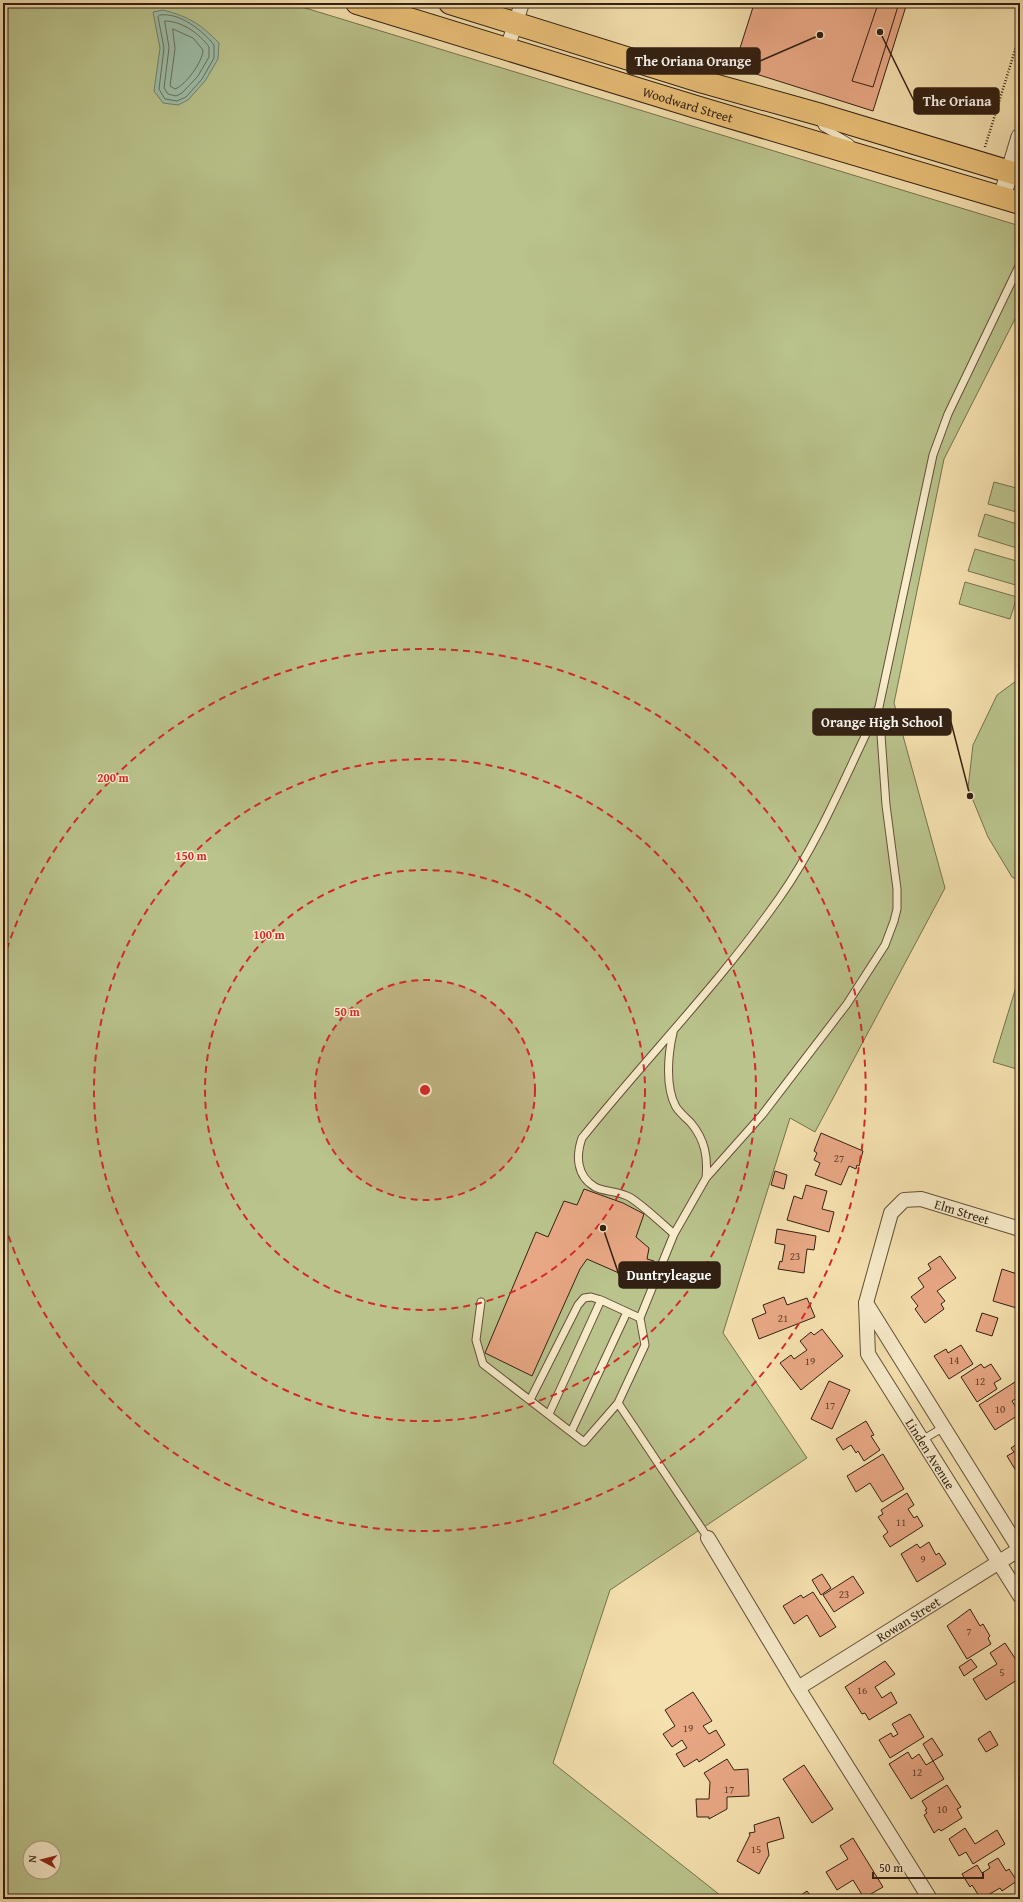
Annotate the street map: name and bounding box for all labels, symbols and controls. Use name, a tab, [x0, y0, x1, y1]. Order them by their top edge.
callout: The Oriana Orange	[627, 48, 760, 74]
text: The Oriana Orange	[635, 51, 751, 71]
street label: Woodward Street	[640, 82, 736, 127]
callout: The Oriana	[914, 88, 999, 114]
text: The Oriana	[923, 91, 992, 111]
callout: Orange High School	[813, 709, 951, 735]
text: Orange High School	[821, 712, 944, 732]
text: 200 m	[97, 769, 130, 786]
text: 150 m	[175, 847, 208, 864]
text: 100 m	[253, 926, 286, 943]
text: 50 m	[334, 1003, 360, 1020]
centre of rings	[418, 1083, 432, 1097]
house number: 27	[834, 1150, 844, 1166]
street label: Elm Street	[932, 1195, 992, 1229]
house number: 23	[790, 1248, 800, 1264]
callout: Duntryleague	[619, 1262, 720, 1288]
text: Duntryleague	[626, 1265, 712, 1285]
house number: 21	[778, 1310, 788, 1326]
house number: 14	[949, 1352, 959, 1368]
house number: 19	[805, 1353, 815, 1369]
house number: 12	[975, 1373, 985, 1389]
house number: 17	[825, 1397, 835, 1413]
house number: 10	[995, 1401, 1005, 1417]
street label: Linden Avenue	[901, 1415, 960, 1493]
house number: 11	[896, 1514, 906, 1530]
house number: 9	[920, 1551, 926, 1567]
house number: 23	[839, 1586, 849, 1602]
street label: Rowan Street	[873, 1592, 944, 1646]
house number: 7	[966, 1623, 972, 1639]
house number: 5	[999, 1664, 1005, 1680]
house number: 16	[857, 1682, 867, 1698]
house number: 19	[683, 1720, 693, 1736]
house number: 12	[912, 1764, 922, 1780]
house number: 17	[724, 1781, 734, 1797]
house number: 10	[937, 1801, 947, 1817]
north arrow	[22, 1840, 62, 1880]
house number: 15	[751, 1841, 761, 1857]
text: N	[24, 1854, 41, 1863]
scale bar	[873, 1854, 983, 1880]
text: 50 m	[879, 1859, 903, 1876]

